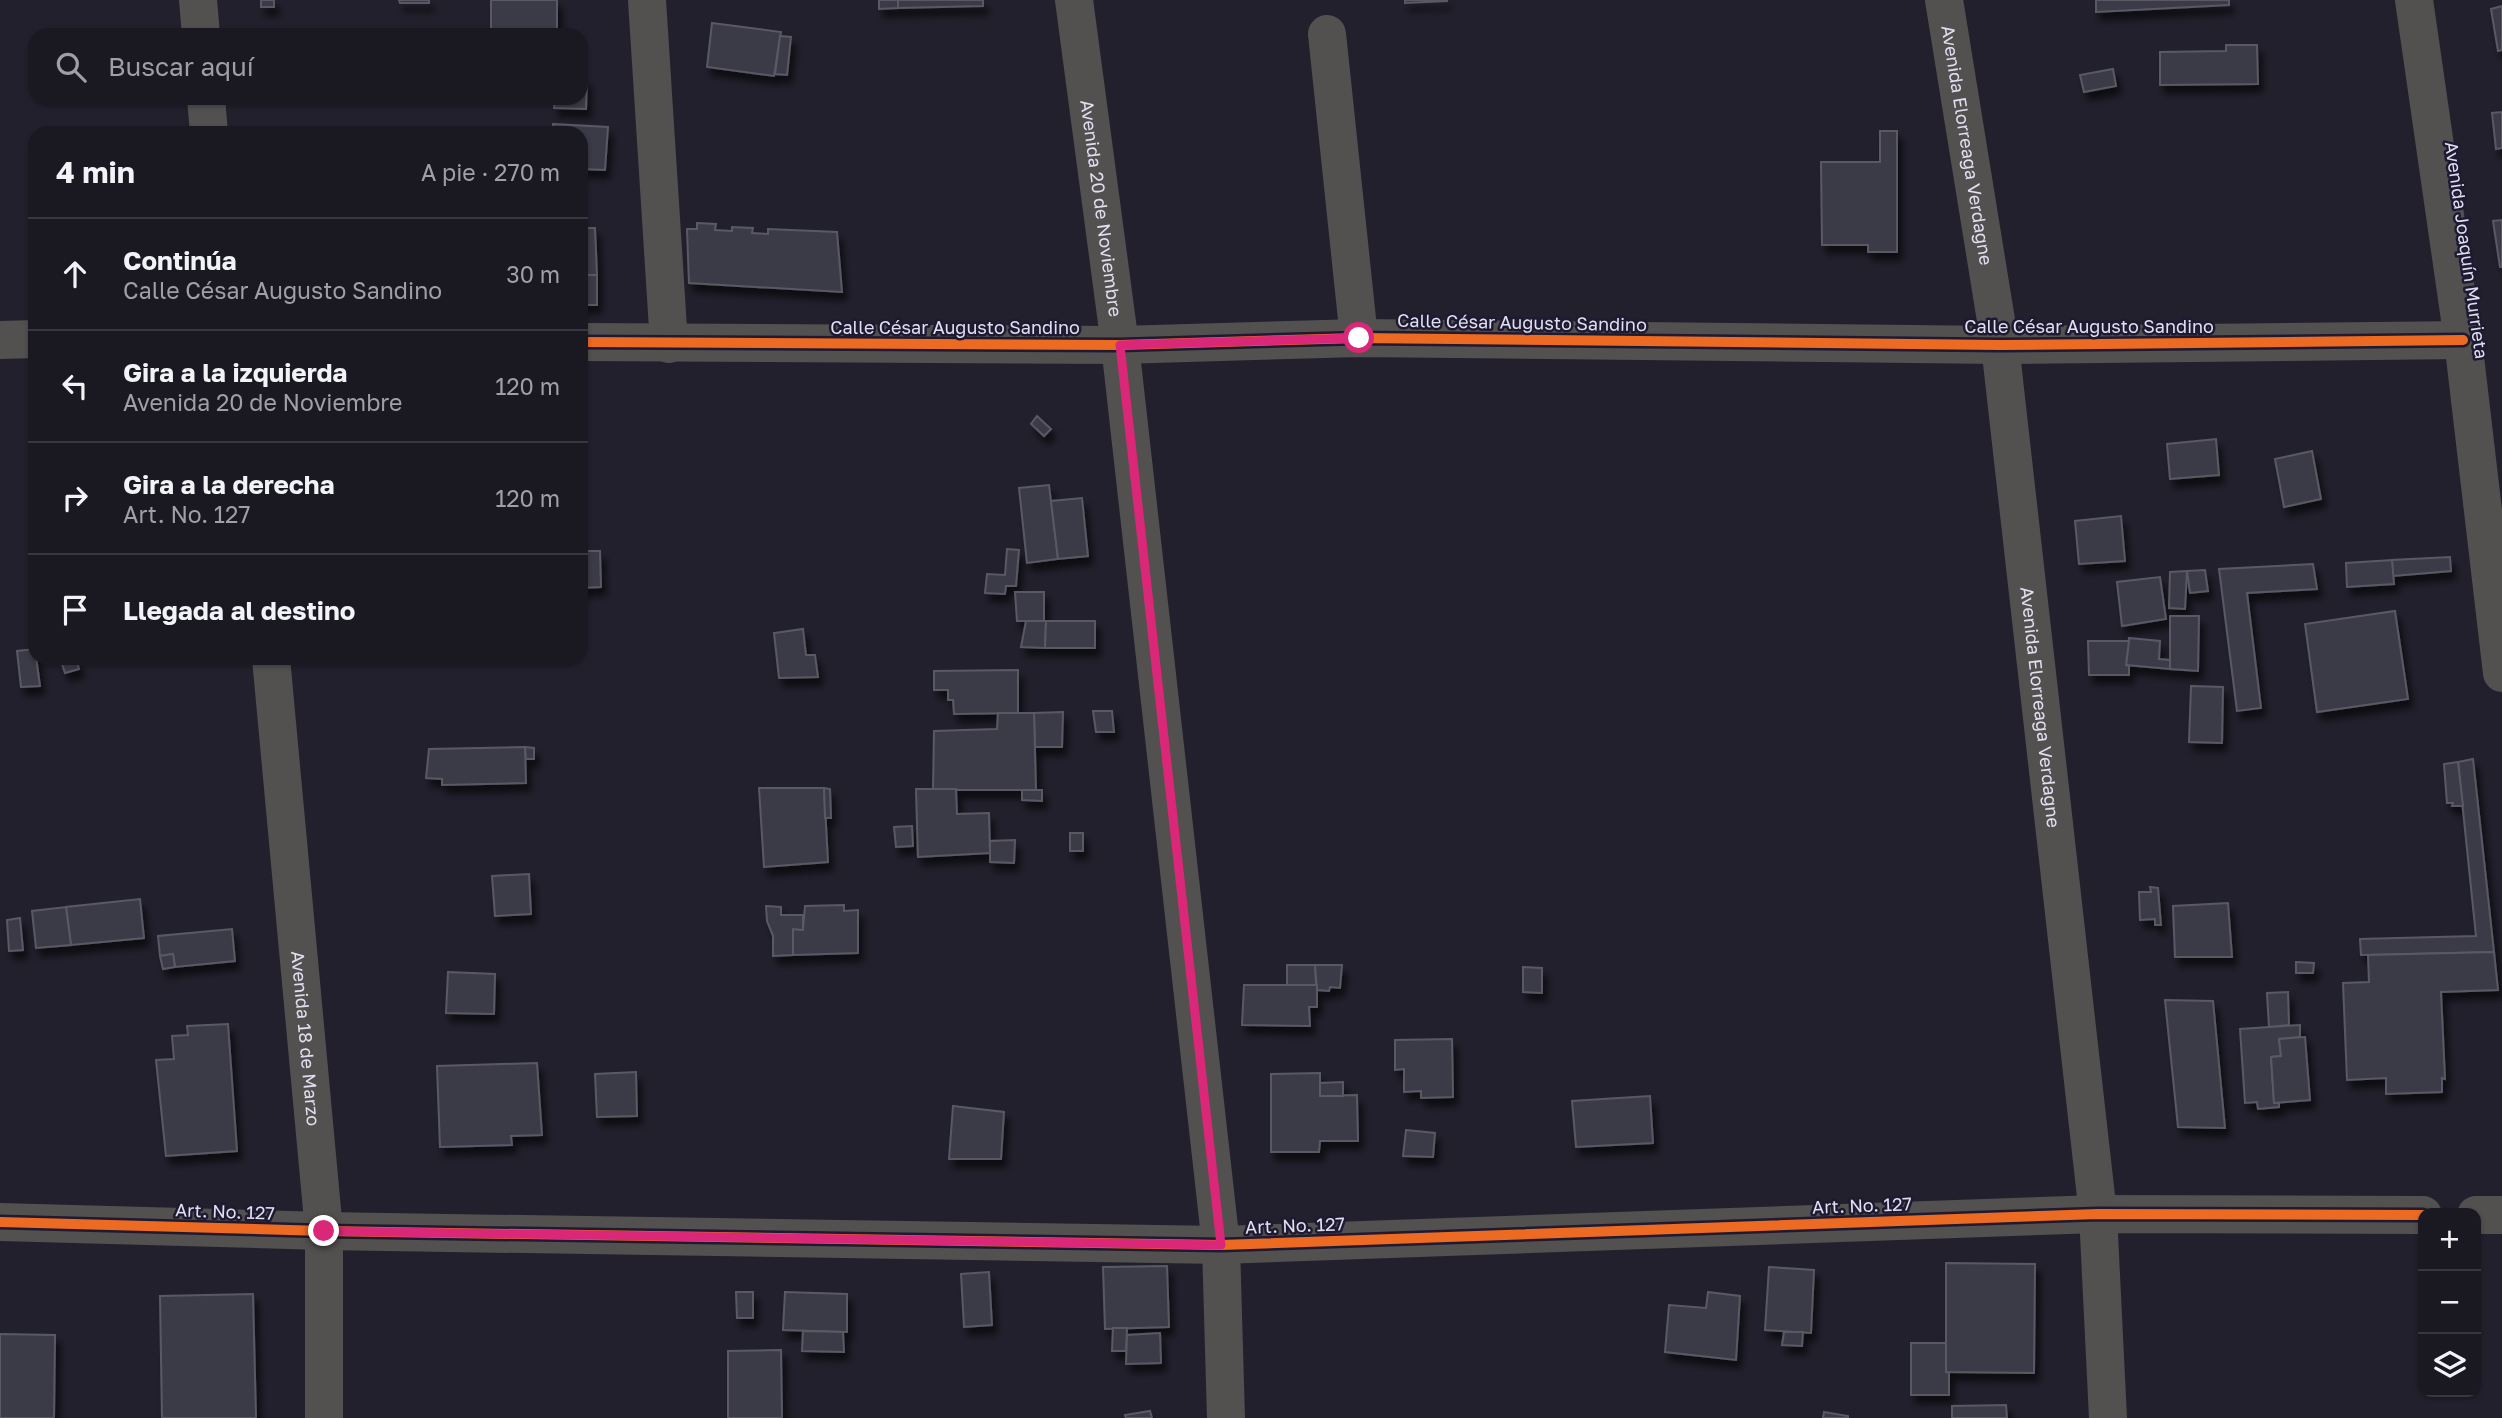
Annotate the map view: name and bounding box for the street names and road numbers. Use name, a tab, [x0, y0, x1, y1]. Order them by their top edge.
street label: Avenida Elorreaga Verdagne	[1937, 24, 1998, 267]
street label: Avenida 20 de Noviembre	[1076, 98, 1127, 318]
street label: Avenida Joaquín Murrieta	[2441, 140, 2493, 360]
street label: Calle César Augusto Sandino	[1397, 309, 1647, 335]
street label: Calle César Augusto Sandino	[1964, 315, 2214, 337]
street label: Calle César Augusto Sandino	[830, 316, 1080, 338]
street label: Avenida Elorreaga Verdagne	[2016, 585, 2065, 829]
street label: Avenida 18 de Marzo	[287, 950, 325, 1127]
street label: Art. No. 127	[1812, 1192, 1912, 1218]
street label: Art. No. 127	[175, 1198, 275, 1224]
street label: Art. No. 127	[1245, 1212, 1345, 1238]

